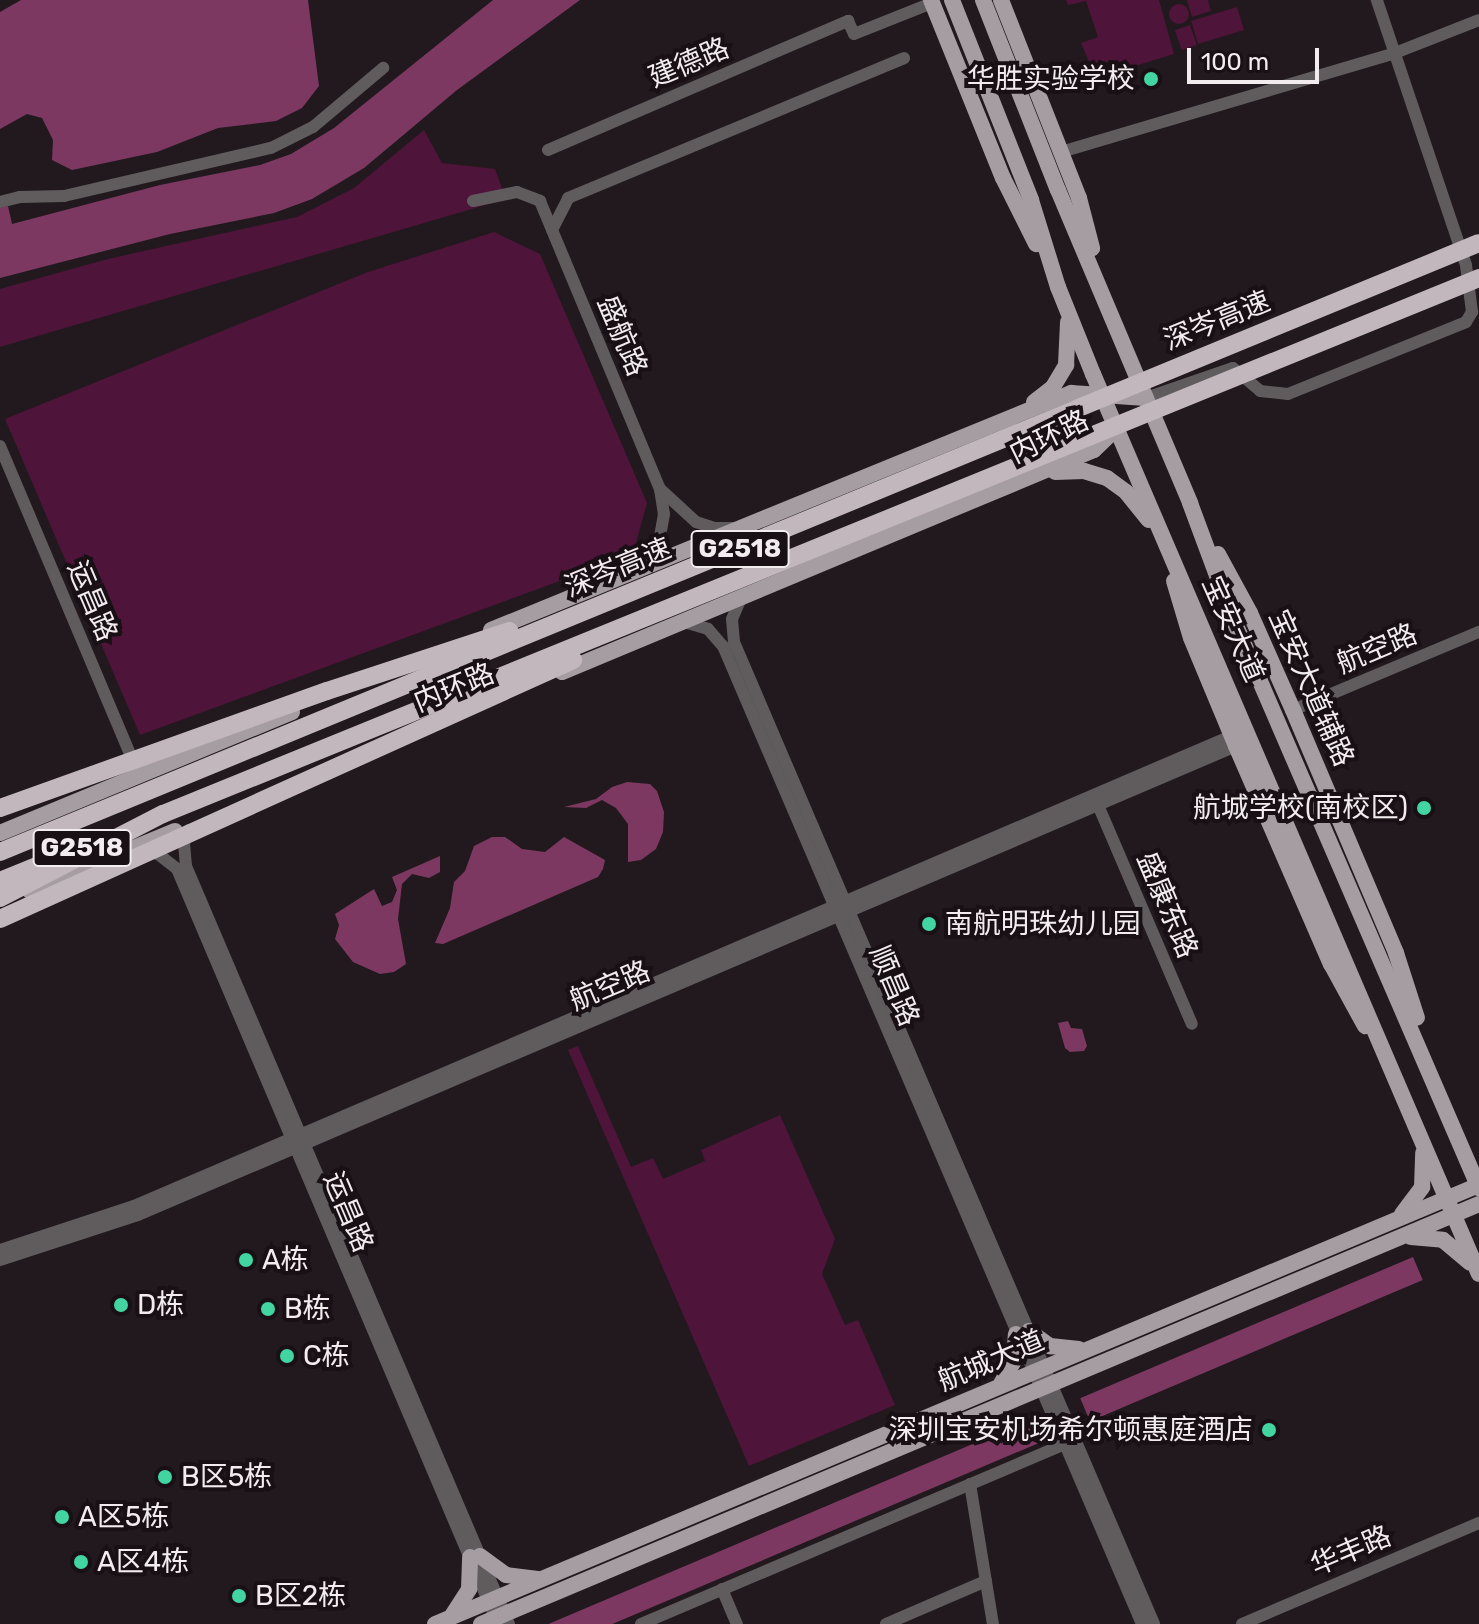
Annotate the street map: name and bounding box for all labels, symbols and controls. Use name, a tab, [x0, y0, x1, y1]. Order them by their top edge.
street label: 建德路	[644, 31, 734, 95]
scale bar	[1191, 32, 1323, 82]
text: 100 m	[1201, 48, 1269, 76]
place label: 华胜实验学校	[967, 62, 1135, 96]
marker: 华胜实验学校	[1142, 70, 1160, 88]
street label: 深岑高速	[1159, 284, 1275, 358]
street label: 盛航路	[590, 291, 654, 381]
street label: 内环路	[1004, 403, 1094, 471]
road number: G2518	[690, 527, 790, 571]
street label: 深岑高速	[560, 531, 676, 605]
street label: 运昌路	[60, 556, 124, 646]
street label: 宝安大道	[1195, 571, 1271, 687]
street label: 宝安大道辅路	[1261, 604, 1361, 772]
street label: 航空路	[1332, 617, 1422, 681]
street label: 内环路	[409, 657, 499, 719]
place label: 航城学校(南校区)	[1193, 791, 1408, 825]
marker: 航城学校(南校区)	[1415, 799, 1433, 817]
road number: G2518	[32, 826, 132, 870]
street label: 盛康东路	[1130, 847, 1204, 963]
place label: 南航明珠幼儿园	[945, 907, 1141, 941]
marker: 南航明珠幼儿园	[920, 915, 938, 933]
street label: 顺昌路	[862, 941, 926, 1031]
street label: 航空路	[565, 954, 655, 1018]
street label: 运昌路	[316, 1167, 380, 1257]
place label: A栋	[262, 1243, 309, 1277]
marker: A栋	[237, 1251, 255, 1269]
place label: D栋	[137, 1288, 184, 1322]
place label: B栋	[284, 1292, 331, 1326]
marker: D栋	[112, 1296, 130, 1314]
marker: B栋	[259, 1300, 277, 1318]
street label: 航城大道	[933, 1324, 1049, 1398]
place label: C栋	[303, 1339, 350, 1373]
marker: C栋	[278, 1347, 296, 1365]
place label: 深圳宝安机场希尔顿惠庭酒店	[889, 1413, 1253, 1447]
marker: 深圳宝安机场希尔顿惠庭酒店	[1260, 1421, 1278, 1439]
place label: B区5栋	[181, 1460, 272, 1494]
marker: B区5栋	[156, 1468, 174, 1486]
place label: A区5栋	[78, 1500, 169, 1534]
marker: A区5栋	[53, 1508, 71, 1526]
street label: 华丰路	[1306, 1519, 1396, 1583]
place label: A区4栋	[97, 1545, 189, 1579]
marker: A区4栋	[72, 1553, 90, 1571]
place label: B区2栋	[255, 1579, 346, 1613]
marker: B区2栋	[230, 1587, 248, 1605]

